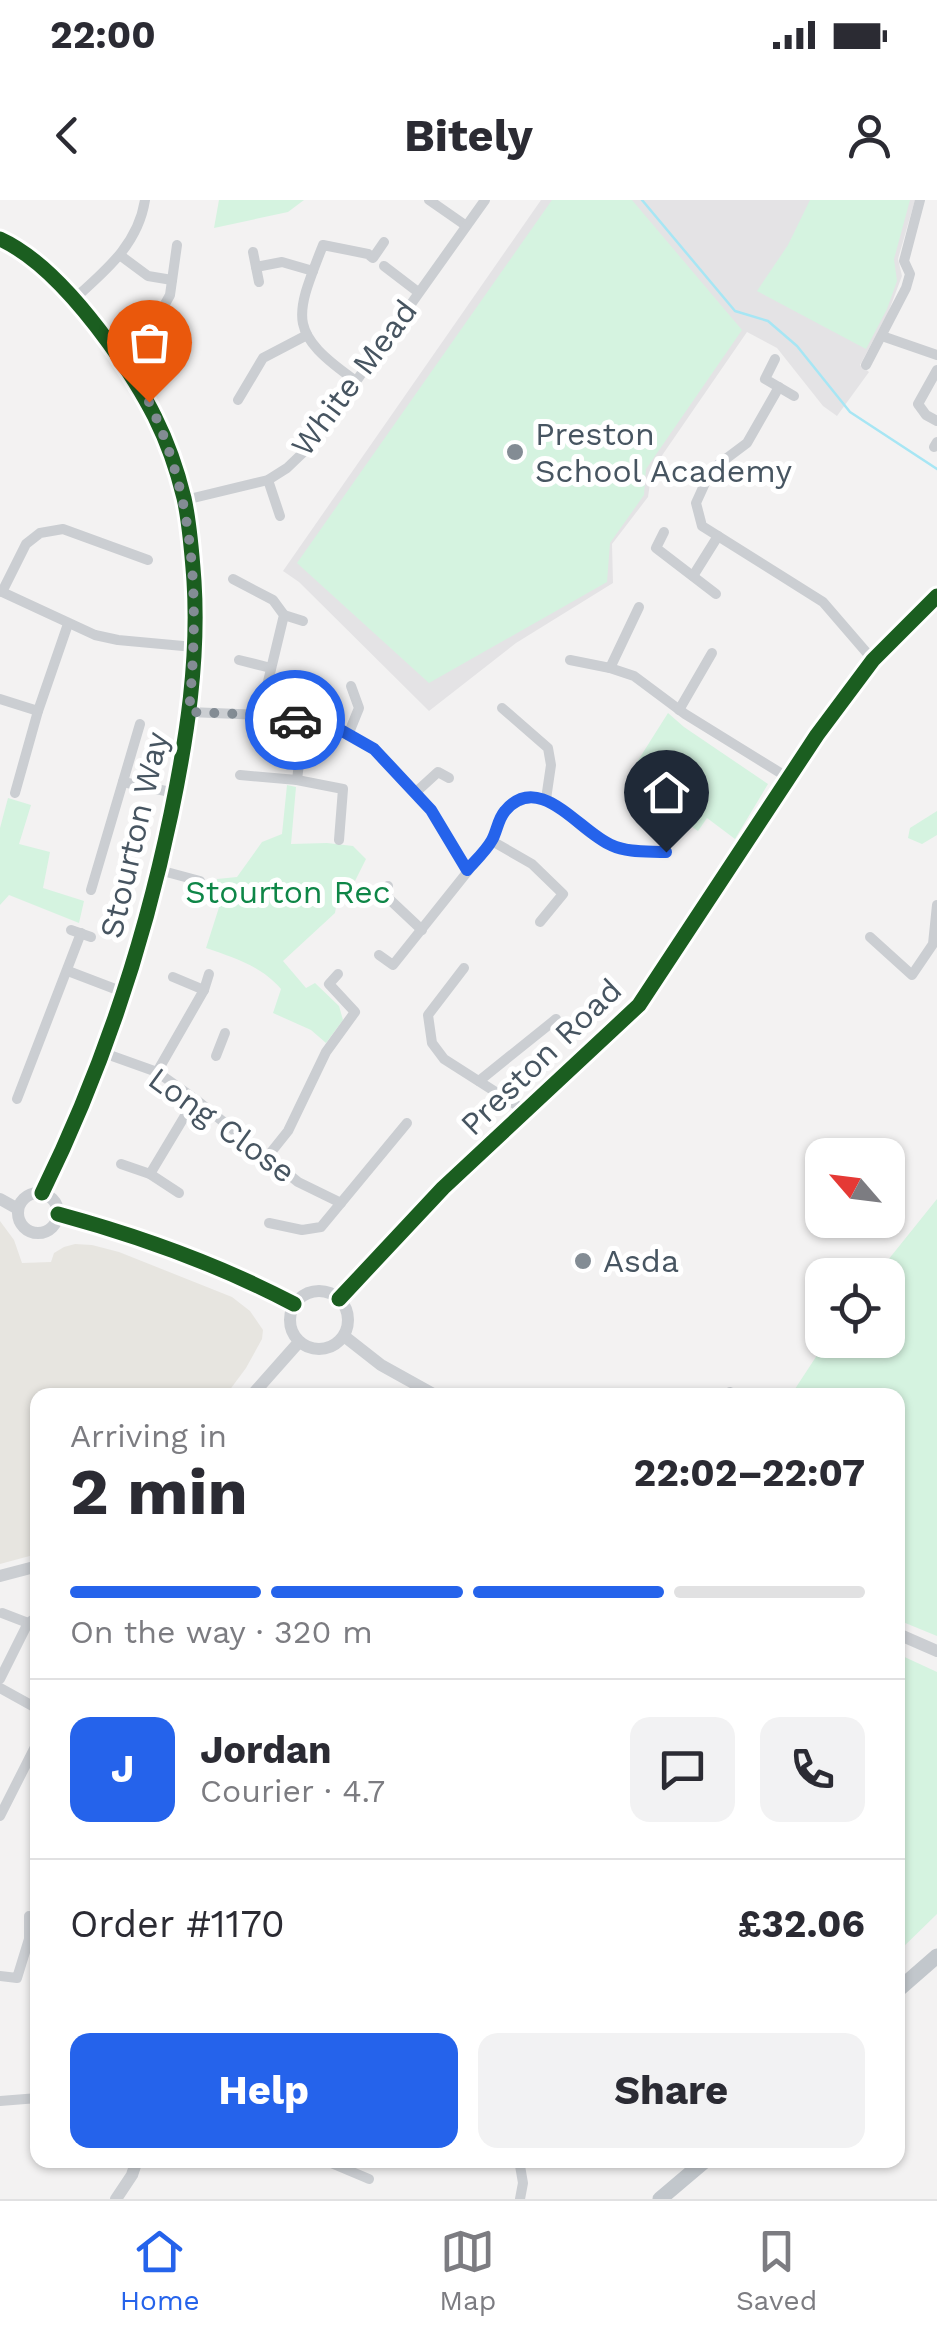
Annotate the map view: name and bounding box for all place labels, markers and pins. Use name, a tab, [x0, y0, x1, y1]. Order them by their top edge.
pin	[107, 300, 192, 403]
place label: Preston School Academy	[535, 415, 792, 490]
marker: Preston School Academy	[504, 441, 526, 463]
pin	[624, 750, 709, 853]
place label: Asda	[603, 1242, 679, 1280]
marker: Asda	[572, 1250, 594, 1272]

